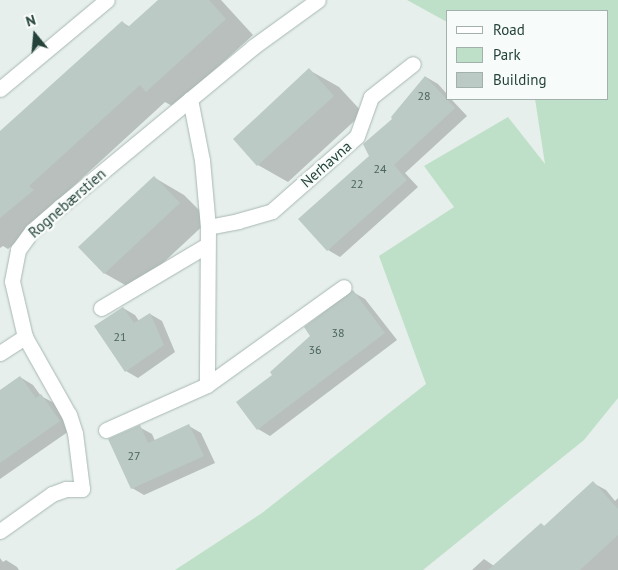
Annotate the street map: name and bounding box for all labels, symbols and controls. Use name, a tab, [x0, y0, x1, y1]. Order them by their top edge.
north arrow	[10, 10, 60, 60]
legend	[446, 10, 608, 100]
text: N	[24, 11, 38, 31]
text: Road	[493, 20, 525, 39]
text: Park	[493, 45, 521, 64]
text: Building	[493, 70, 547, 89]
house number: 28	[417, 89, 431, 103]
street label: Nerhavna	[297, 137, 355, 191]
house number: 24	[373, 162, 387, 176]
street label: Rognebærstien	[25, 165, 109, 241]
house number: 22	[350, 177, 364, 191]
house number: 38	[331, 326, 345, 340]
house number: 21	[113, 330, 127, 344]
house number: 36	[308, 343, 322, 357]
house number: 27	[127, 449, 141, 463]

